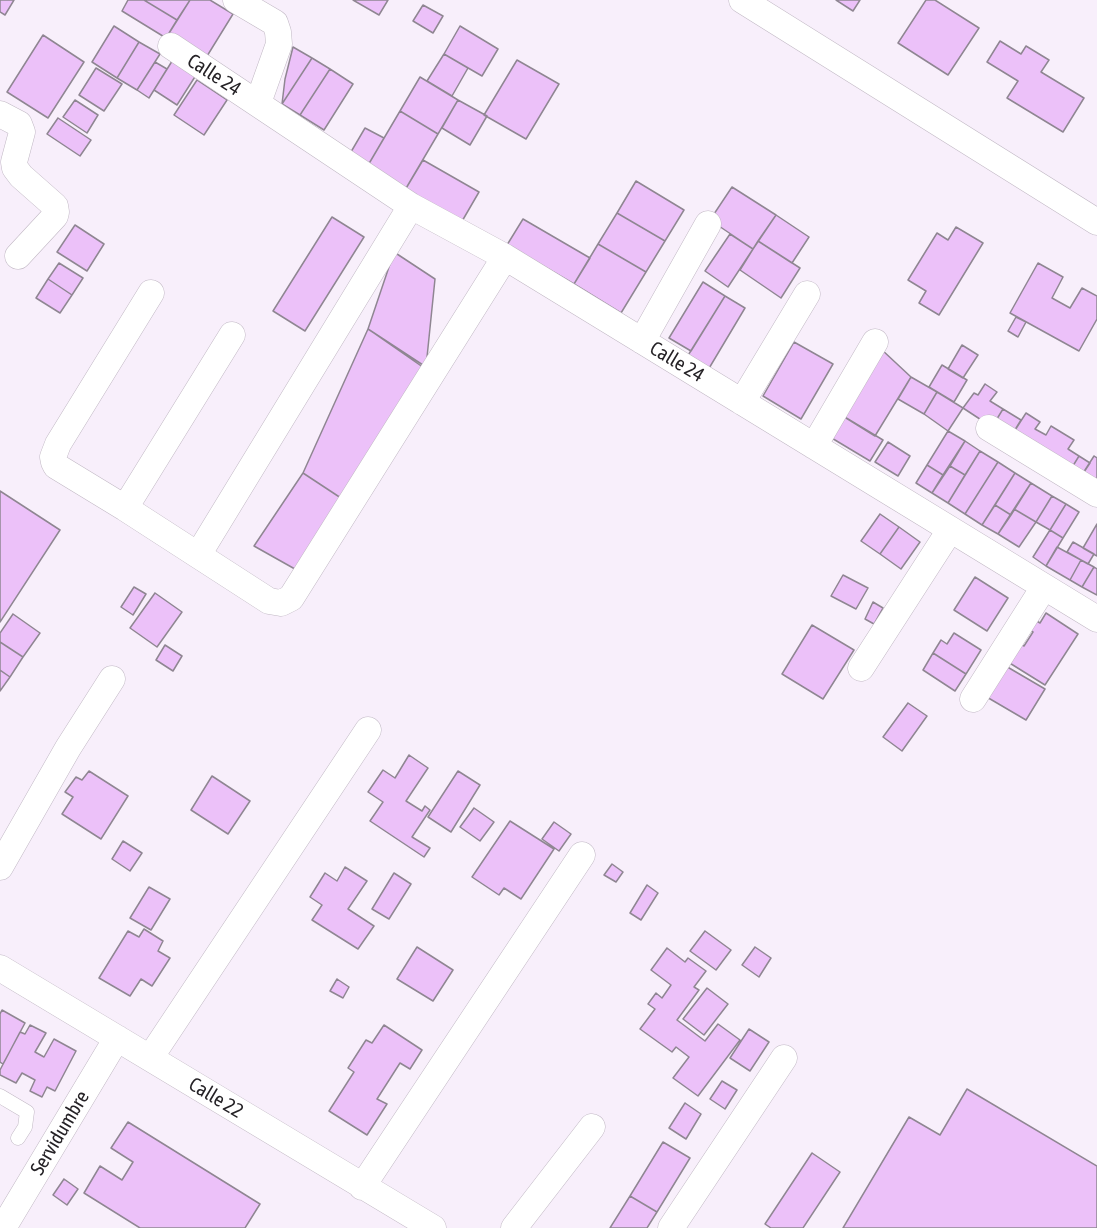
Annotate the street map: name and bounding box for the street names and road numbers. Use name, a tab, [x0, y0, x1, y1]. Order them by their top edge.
street label: Calle 24	[183, 49, 245, 101]
street label: Calle 24	[645, 336, 709, 388]
street label: Calle 22	[184, 1072, 248, 1124]
street label: Servidumbre	[25, 1086, 95, 1180]

